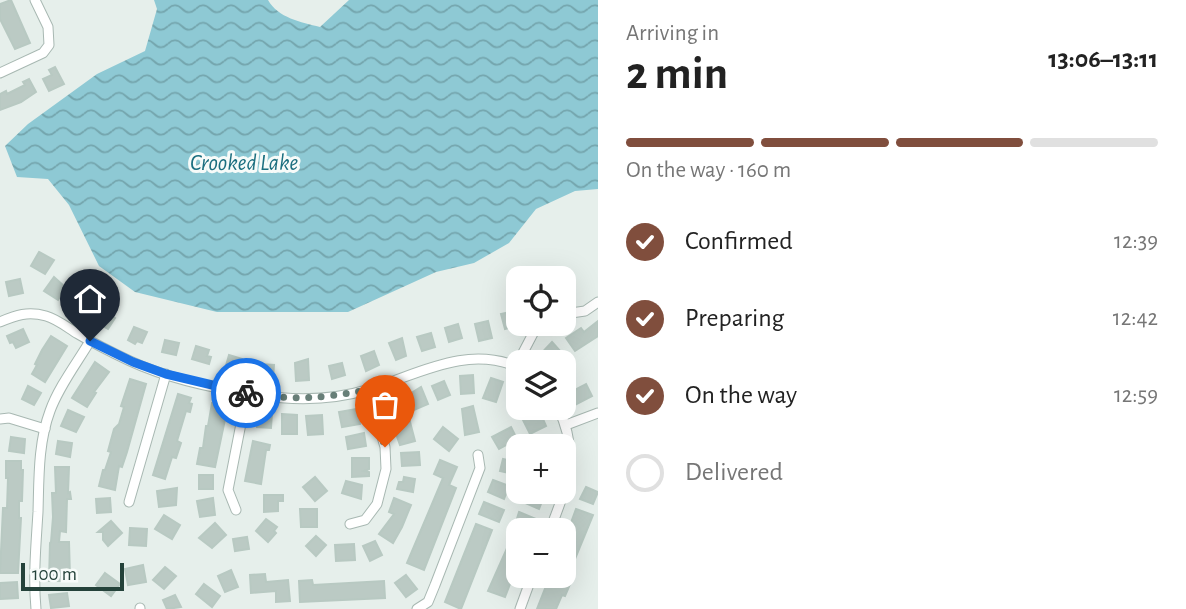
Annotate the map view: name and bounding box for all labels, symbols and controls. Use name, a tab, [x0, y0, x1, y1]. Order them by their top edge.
text: Arriving in	[626, 22, 719, 45]
text: 13:06–13:11	[1048, 46, 1158, 72]
text: 2 min	[626, 51, 728, 97]
water label: Crooked Lake	[190, 152, 298, 175]
text: On the way · 160 m	[626, 159, 791, 182]
icon: check	[626, 223, 664, 261]
text: Confirmed	[685, 228, 793, 254]
text: 12:39	[1114, 230, 1158, 253]
map controls	[506, 266, 576, 588]
button: locate	[506, 266, 576, 336]
pin	[60, 269, 120, 341]
icon: home	[71, 280, 109, 318]
icon: check	[626, 300, 664, 338]
text: Preparing	[685, 305, 784, 331]
text: 12:42	[1113, 307, 1158, 330]
button: layers	[506, 350, 576, 420]
courier	[211, 358, 281, 428]
icon: bike	[227, 374, 265, 412]
pin	[355, 375, 415, 447]
icon: check	[626, 377, 664, 415]
text: On the way	[685, 382, 797, 408]
text: 12:59	[1114, 384, 1158, 407]
icon: bag	[366, 386, 404, 424]
button: +	[506, 434, 576, 504]
text: Delivered	[685, 459, 783, 485]
button: −	[506, 518, 576, 588]
scale bar	[21, 560, 124, 592]
text: 100 m	[32, 565, 77, 584]

